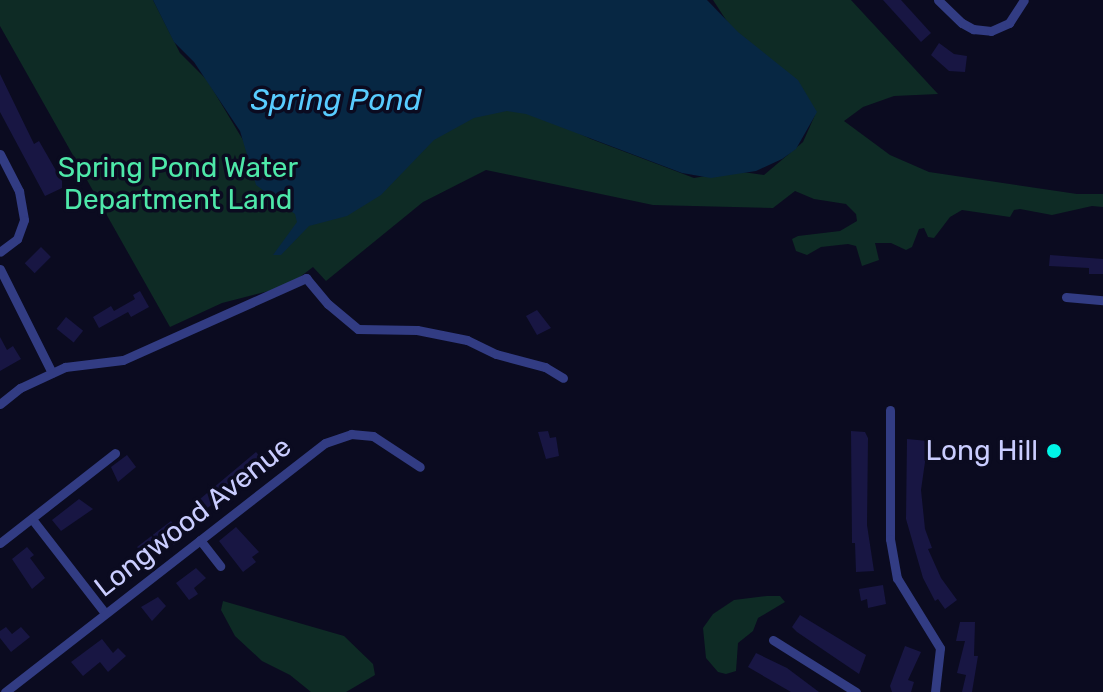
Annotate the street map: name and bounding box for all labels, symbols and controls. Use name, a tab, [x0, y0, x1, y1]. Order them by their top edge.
water label: Spring Pond	[250, 82, 422, 118]
park label: Spring Pond Water Department Land	[58, 151, 298, 217]
street label: Longwood Avenue	[88, 430, 298, 604]
place label: Long Hill	[926, 434, 1038, 468]
marker: Long Hill	[1045, 442, 1063, 460]

